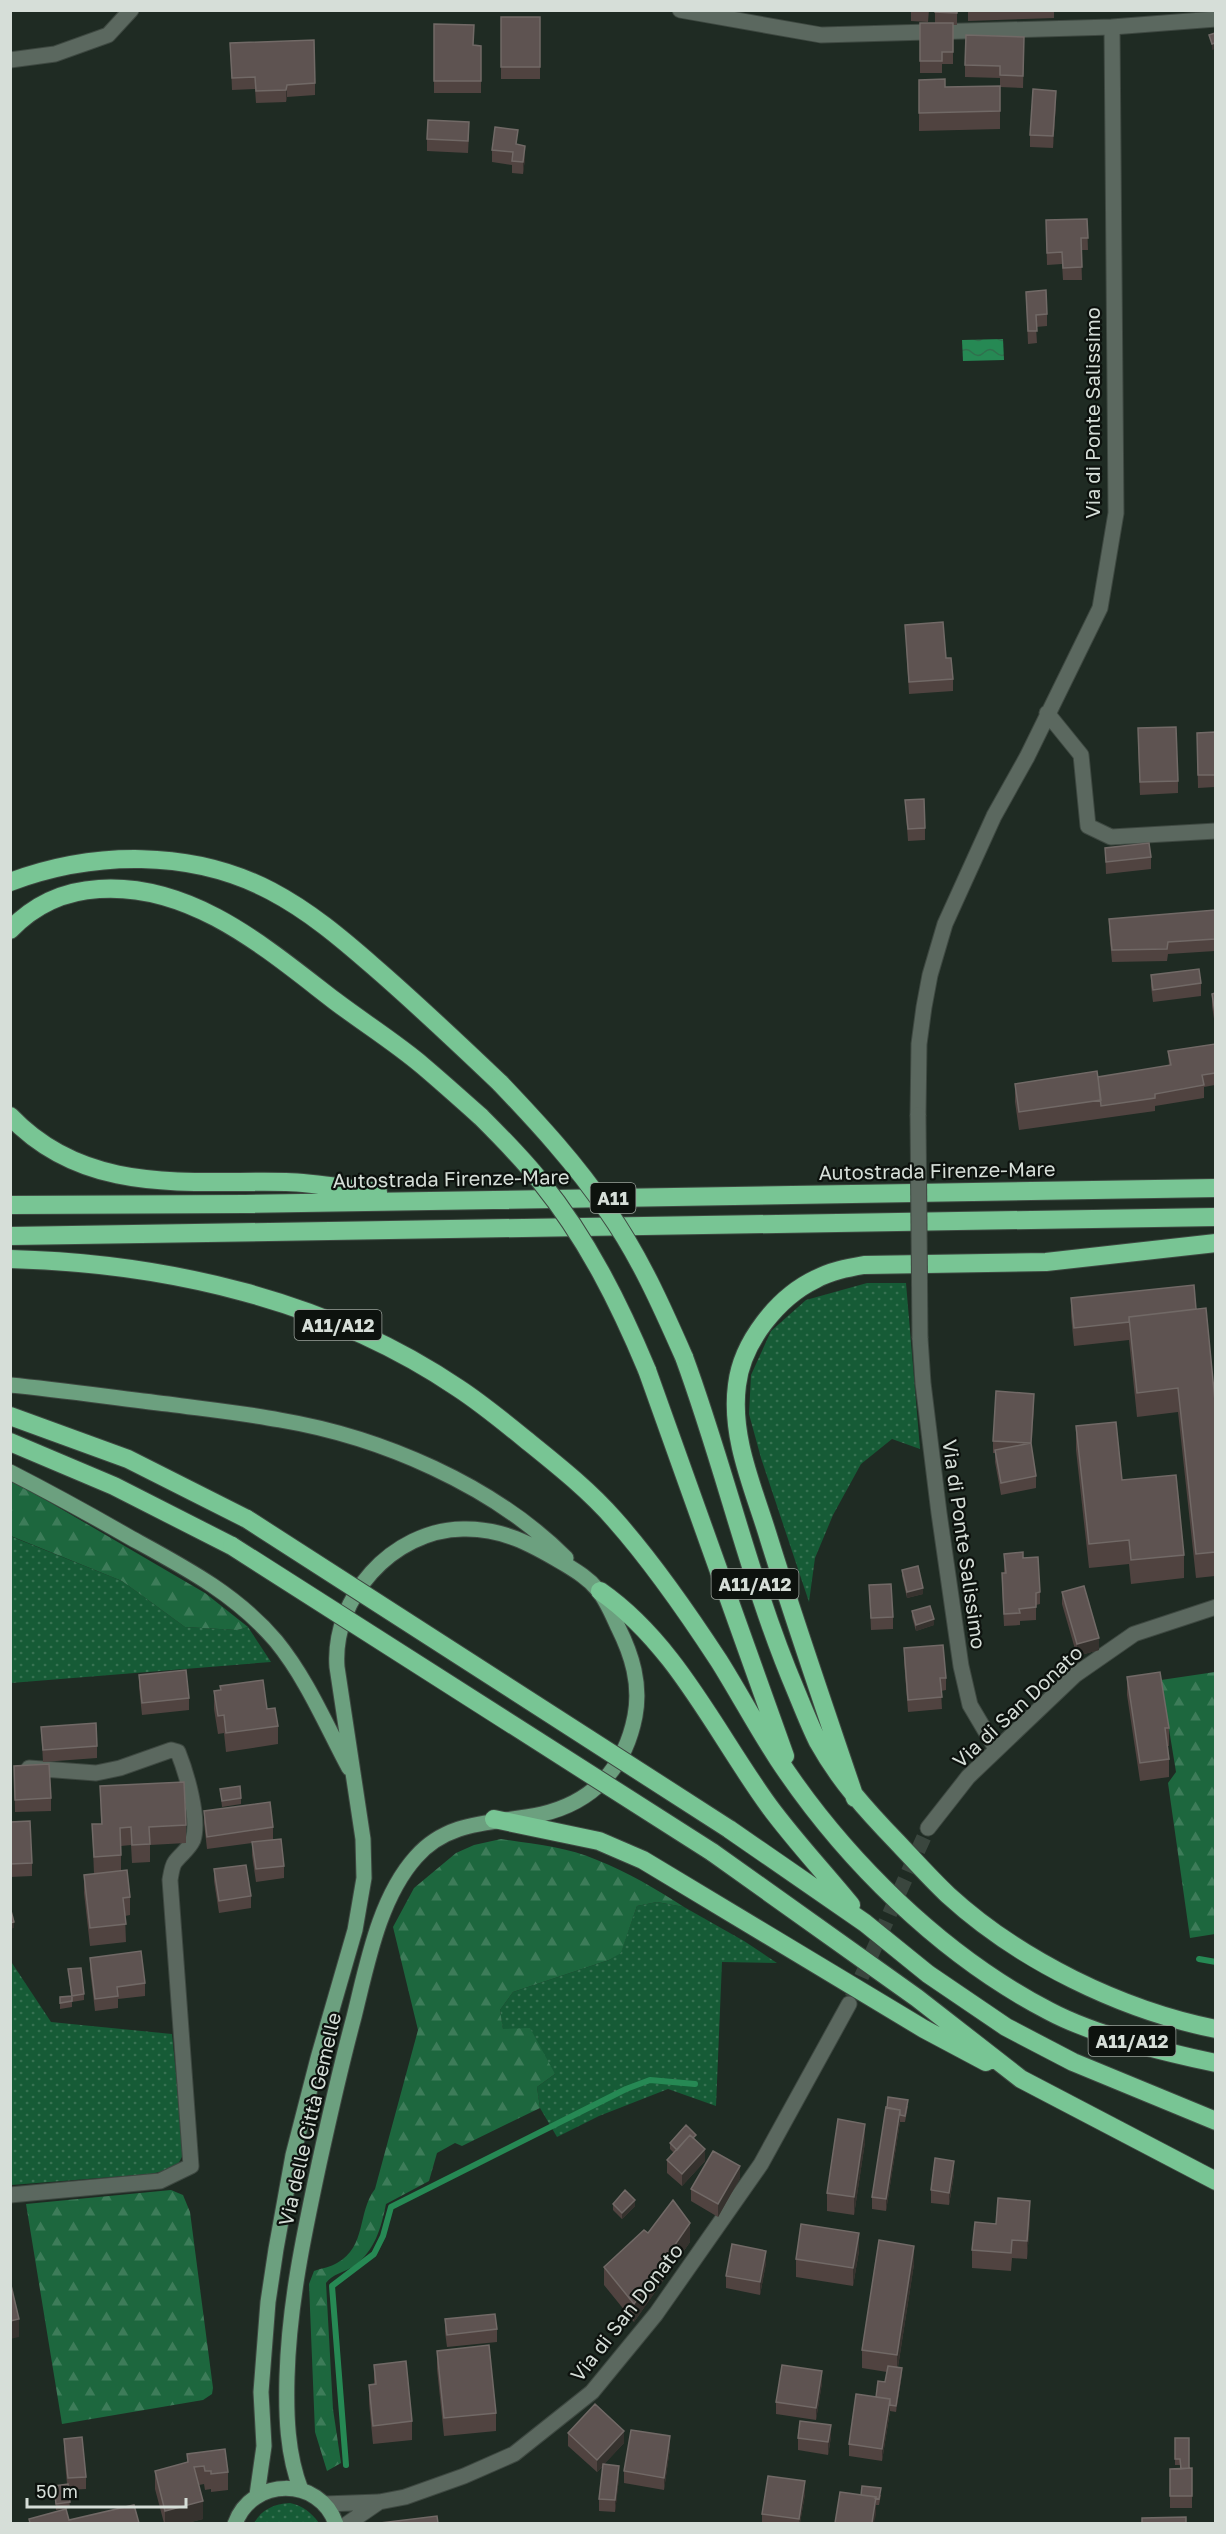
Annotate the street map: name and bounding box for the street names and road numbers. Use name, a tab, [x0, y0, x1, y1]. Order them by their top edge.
street label: Via di Ponte Salissimo	[1080, 307, 1104, 519]
street label: Autostrada Firenze-Mare	[818, 1156, 1056, 1184]
street label: Autostrada Firenze-Mare	[332, 1164, 570, 1192]
road number: A11	[590, 1183, 636, 1213]
road number: A11/A12	[294, 1310, 382, 1340]
street label: Via di Ponte Salissimo	[938, 1438, 992, 1650]
road number: A11/A12	[712, 1569, 798, 1599]
street label: Via di San Donato	[947, 1640, 1087, 1772]
street label: Via delle Città Gemelle	[273, 2010, 345, 2228]
road number: A11/A12	[1088, 2026, 1176, 2056]
street label: Via di San Donato	[565, 2238, 687, 2386]

